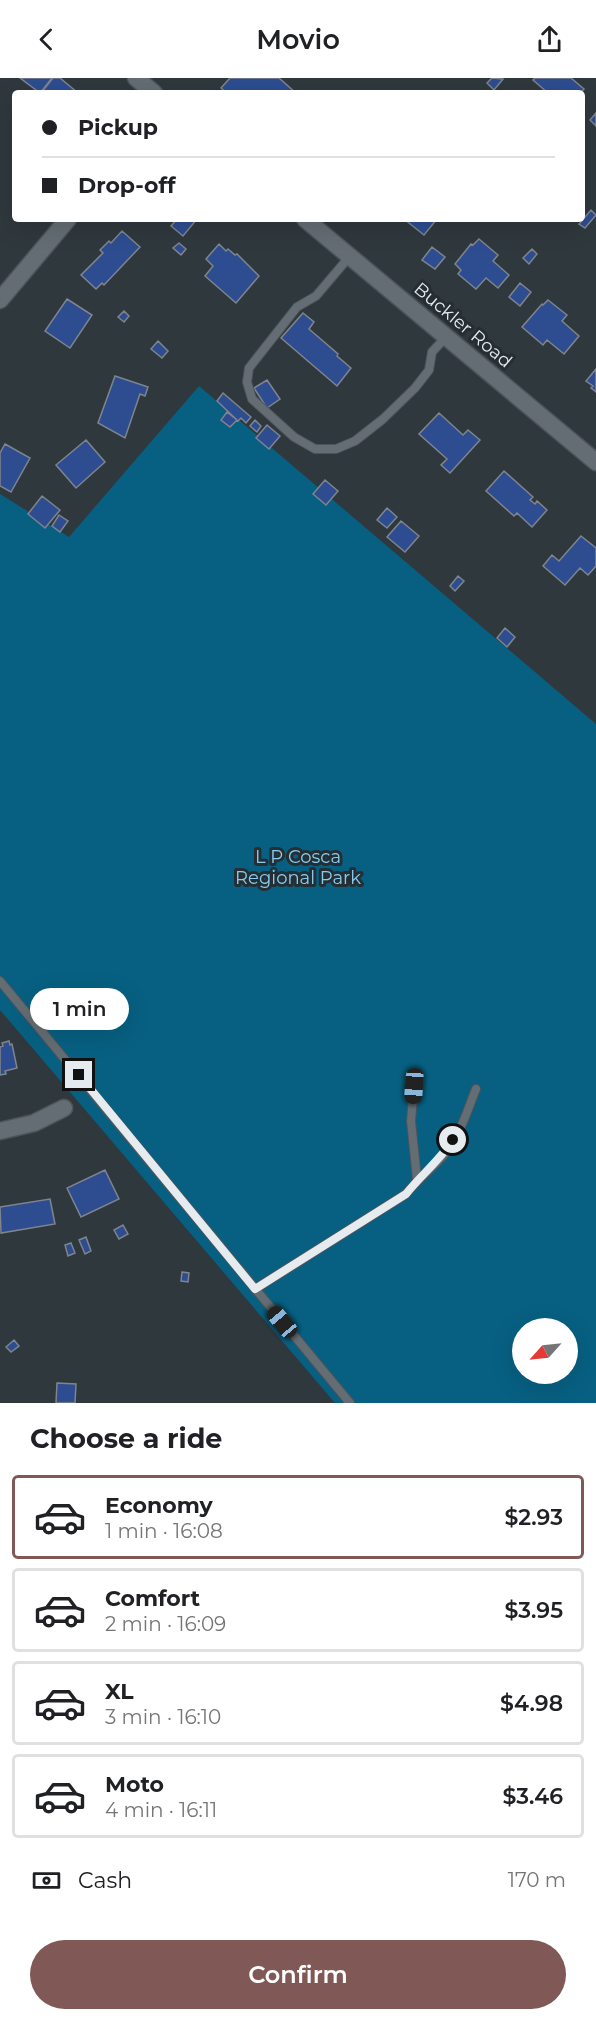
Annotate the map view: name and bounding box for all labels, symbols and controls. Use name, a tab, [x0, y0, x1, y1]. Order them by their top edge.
icon: back	[30, 23, 63, 56]
text: Movio	[256, 23, 340, 56]
icon: share	[533, 23, 566, 56]
text: Pickup	[78, 114, 158, 141]
text: Drop-off	[78, 172, 176, 199]
street label: Buckler Road	[410, 278, 516, 372]
park label: L P Cosca Regional Park	[235, 846, 361, 889]
callout: 1 min	[29, 988, 128, 1030]
text: 1 min	[53, 997, 106, 1021]
route end	[65, 1061, 92, 1088]
car	[404, 1067, 424, 1105]
route start	[439, 1126, 466, 1153]
car	[264, 1302, 300, 1342]
north arrow	[512, 1318, 578, 1384]
map controls	[512, 1318, 578, 1384]
text: Choose a ride	[30, 1422, 222, 1455]
icon: car	[33, 1490, 87, 1544]
text: Economy	[105, 1492, 213, 1519]
text: $2.93	[504, 1504, 563, 1531]
text: 1 min · 16:08	[105, 1519, 223, 1543]
icon: car	[33, 1583, 87, 1637]
text: Comfort	[105, 1585, 200, 1612]
text: $3.95	[504, 1597, 563, 1624]
text: 2 min · 16:09	[105, 1612, 226, 1636]
icon: car	[33, 1676, 87, 1730]
text: XL	[105, 1678, 134, 1705]
text: $4.98	[500, 1690, 563, 1717]
text: 3 min · 16:10	[105, 1705, 221, 1729]
icon: car	[33, 1769, 87, 1823]
text: Moto	[105, 1771, 164, 1798]
text: $3.46	[502, 1783, 563, 1810]
text: 4 min · 16:11	[105, 1798, 217, 1822]
icon: cash	[30, 1864, 63, 1897]
text: Cash	[78, 1867, 132, 1894]
text: 170 m	[508, 1868, 566, 1892]
button: Confirm	[30, 1940, 566, 2009]

